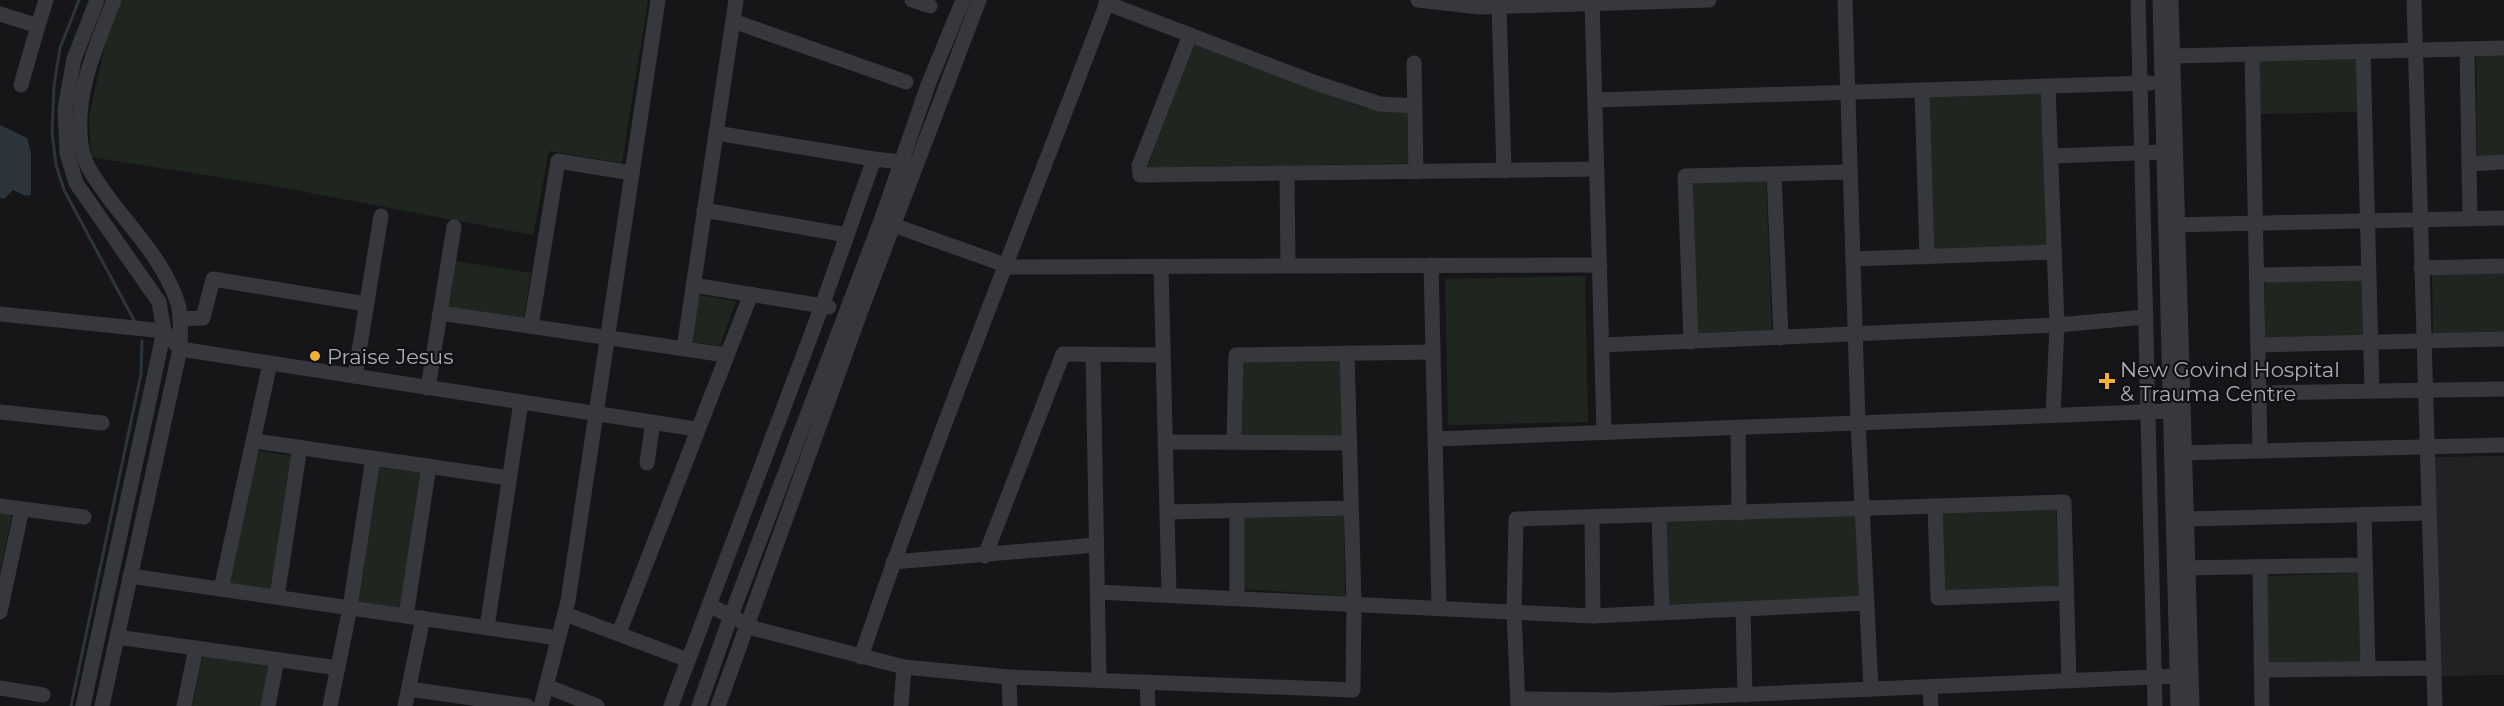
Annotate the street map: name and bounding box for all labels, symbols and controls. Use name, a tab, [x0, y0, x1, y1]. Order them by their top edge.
place label: Praise Jesus	[327, 344, 453, 369]
marker: Praise Jesus	[308, 349, 322, 363]
place label: New Govind Hospital & Trauma Centre	[2120, 357, 2340, 406]
marker: New Govind Hospital & Trauma Centre	[2098, 372, 2116, 390]

